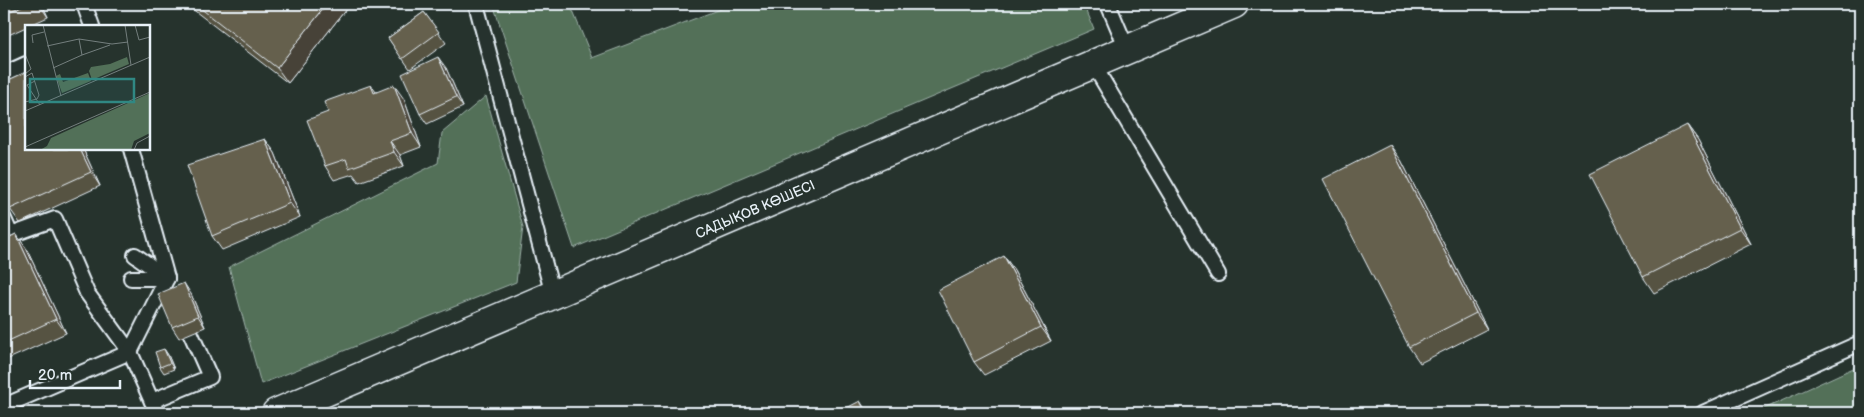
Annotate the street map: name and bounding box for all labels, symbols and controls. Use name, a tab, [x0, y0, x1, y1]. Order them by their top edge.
inset map	[25, 25, 150, 150]
street label: САДЫҚОВ КӨШЕСІ	[693, 177, 818, 242]
scale bar	[30, 357, 120, 389]
text: 20 m	[38, 366, 72, 385]

